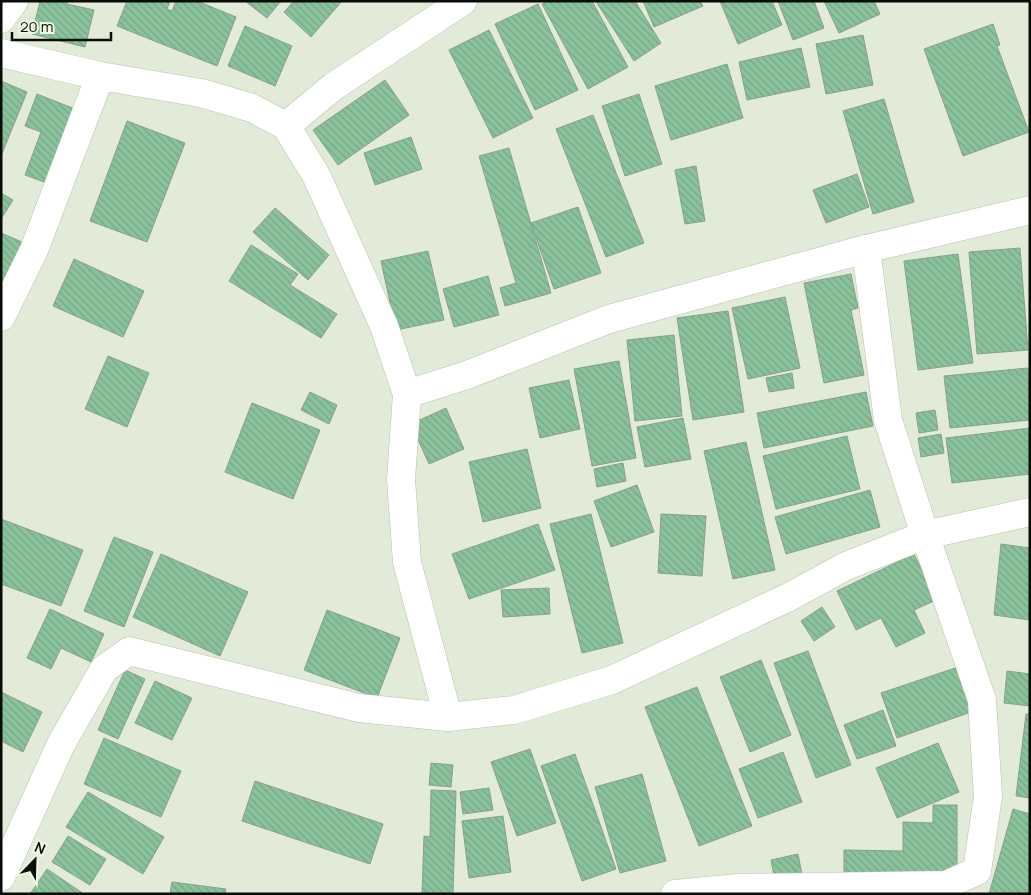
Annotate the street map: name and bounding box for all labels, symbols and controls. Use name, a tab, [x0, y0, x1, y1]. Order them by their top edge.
scale bar	[12, 10, 111, 42]
text: 20 m	[20, 16, 53, 37]
north arrow	[10, 835, 60, 885]
text: N	[32, 837, 49, 858]

